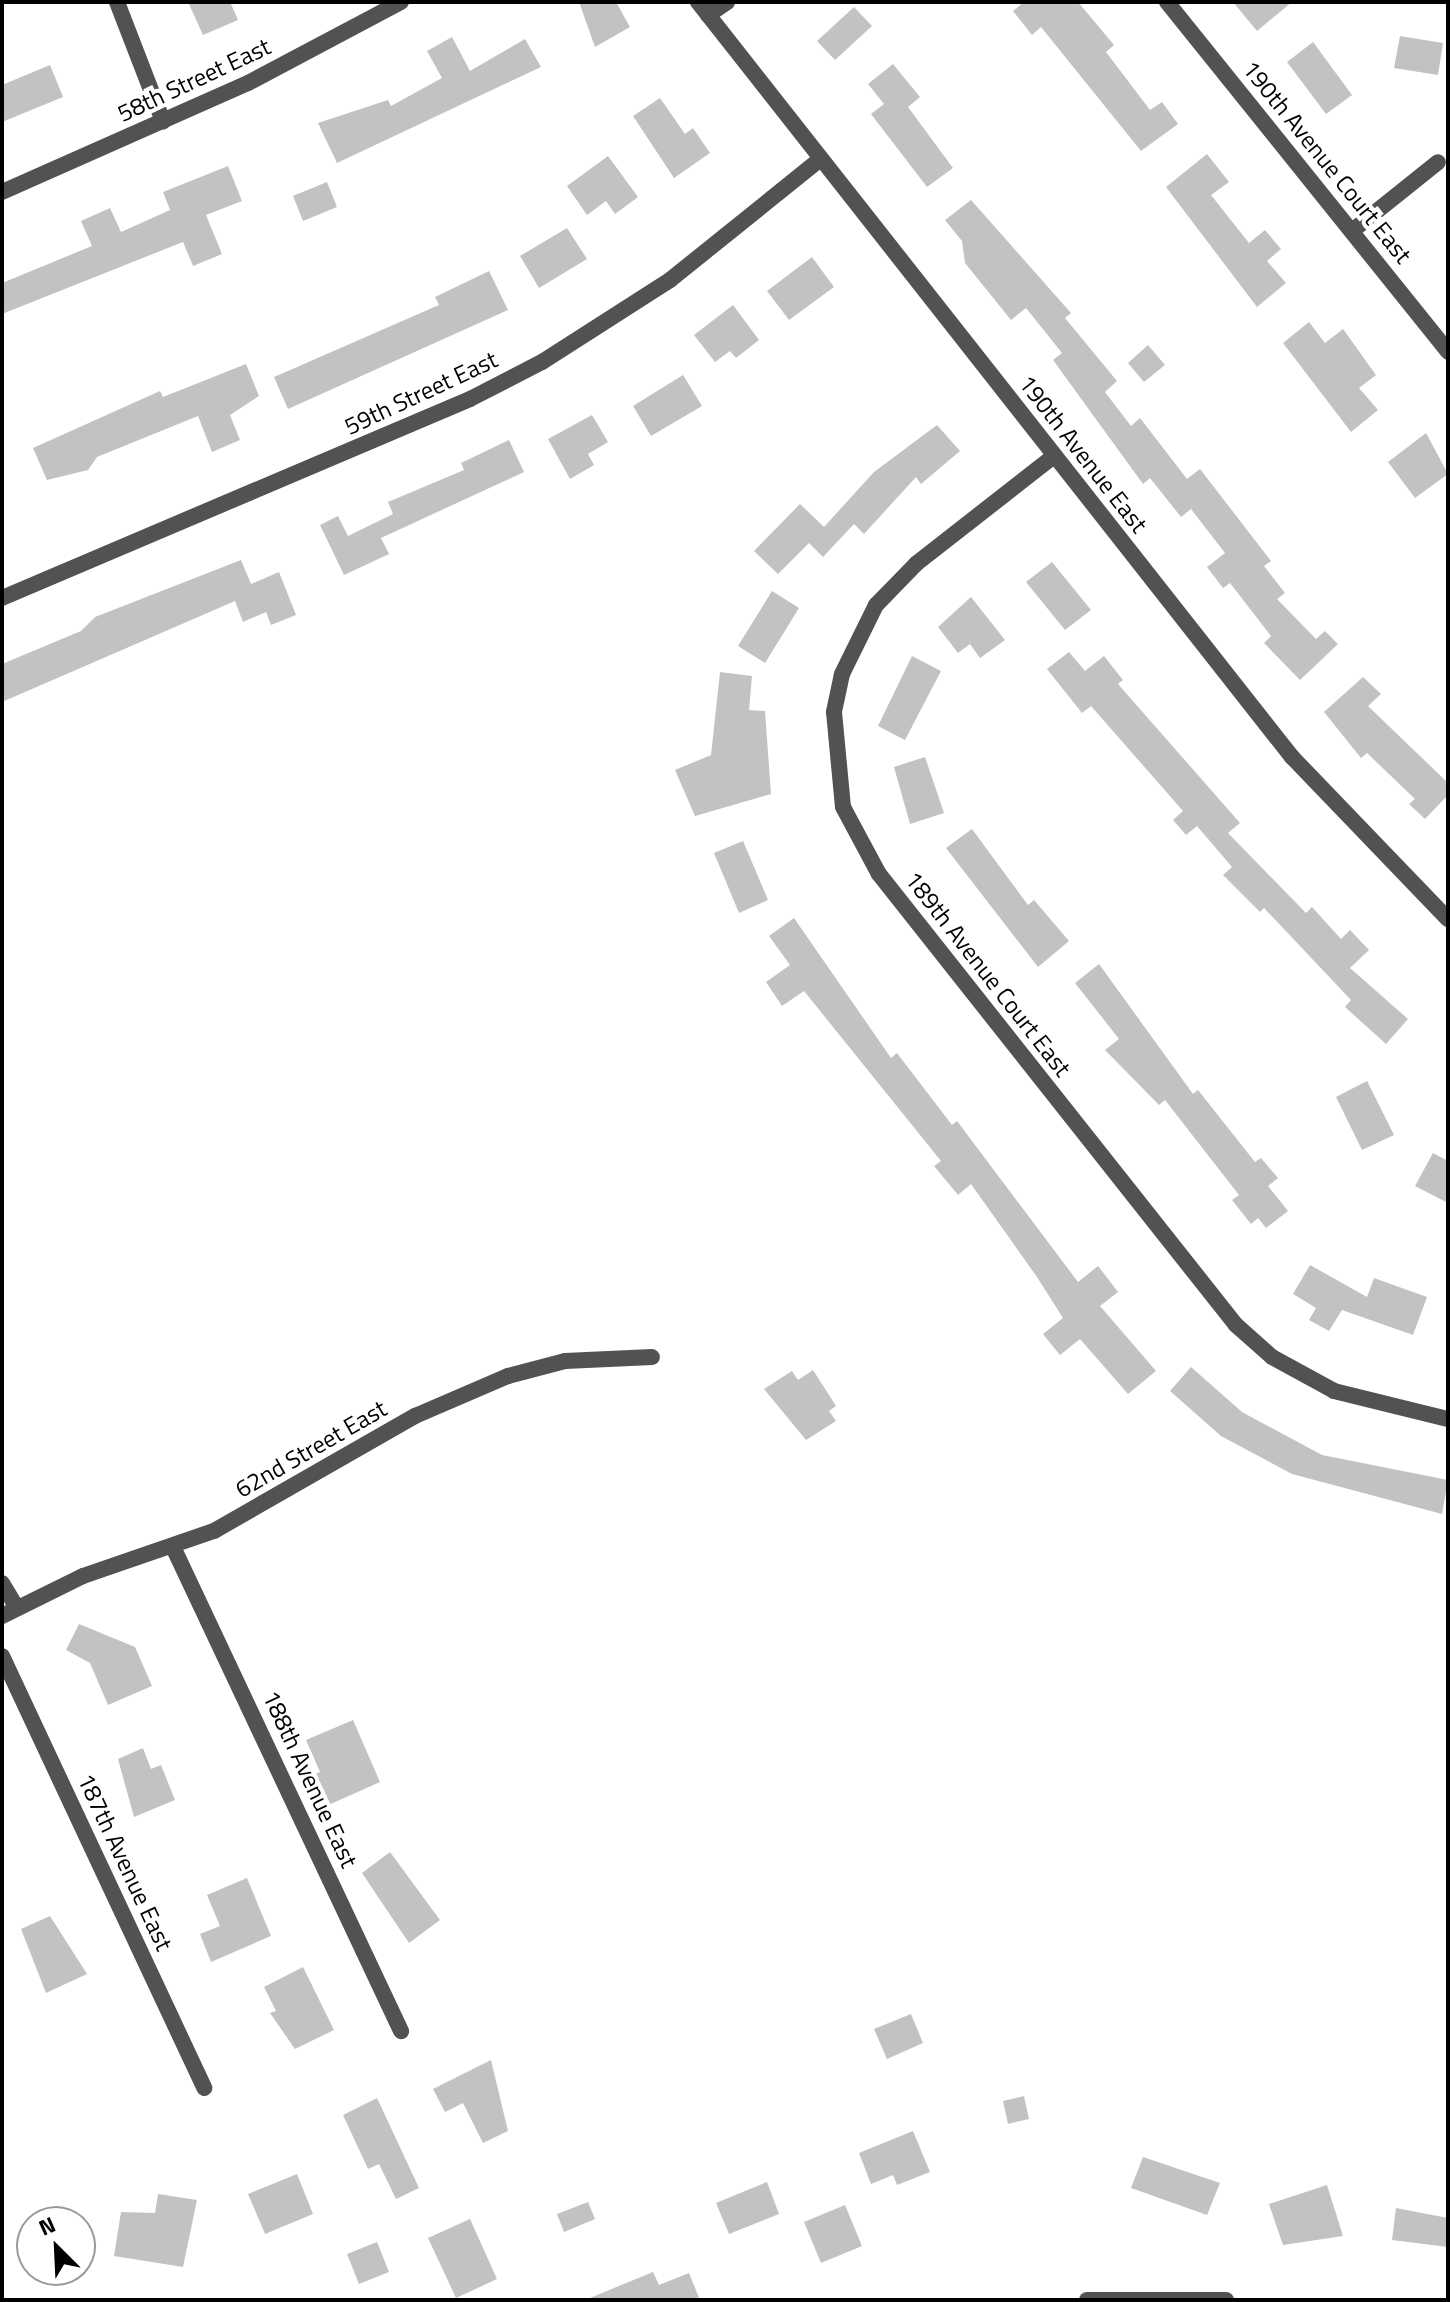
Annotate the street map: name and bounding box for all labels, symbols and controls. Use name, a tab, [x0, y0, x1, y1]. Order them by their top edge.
street label: 58th Street East	[113, 32, 275, 128]
street label: 190th Avenue Court East	[1236, 55, 1418, 269]
street label: 59th Street East	[340, 345, 502, 441]
street label: 190th Avenue East	[1013, 369, 1153, 539]
street label: 189th Avenue Court East	[899, 866, 1077, 1082]
street label: 62nd Street East	[230, 1394, 392, 1504]
street label: 188th Avenue East	[256, 1686, 364, 1872]
street label: 187th Avenue East	[71, 1769, 179, 1955]
north arrow	[16, 2206, 96, 2286]
text: N	[33, 2207, 61, 2245]

